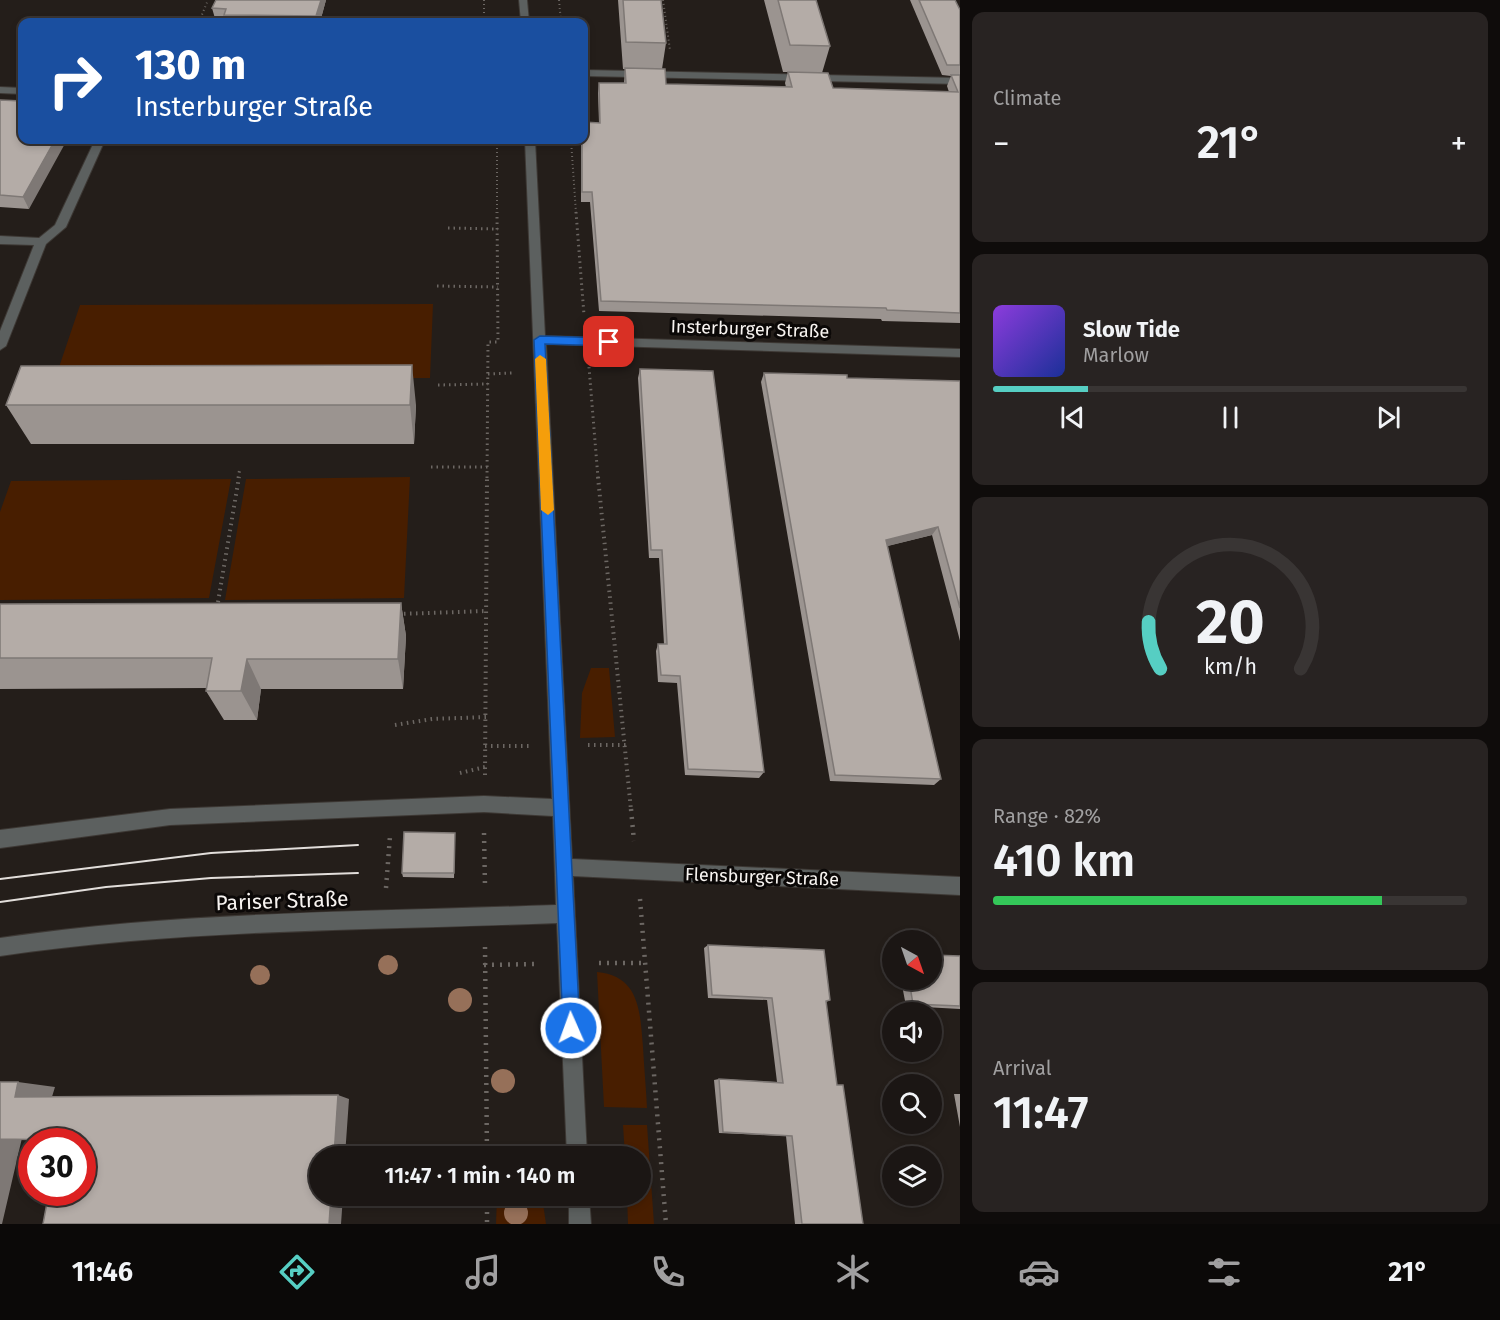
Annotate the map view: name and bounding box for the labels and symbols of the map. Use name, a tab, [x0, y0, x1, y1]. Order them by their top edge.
street label: Insterburger Straße	[670, 315, 830, 343]
pin	[583, 316, 634, 367]
street label: Flensburger Straße	[685, 863, 839, 891]
street label: Pariser Straße	[215, 886, 349, 916]
north arrow	[882, 930, 942, 990]
position arrow	[539, 996, 603, 1060]
speed limit sign: 30	[18, 1128, 96, 1206]

